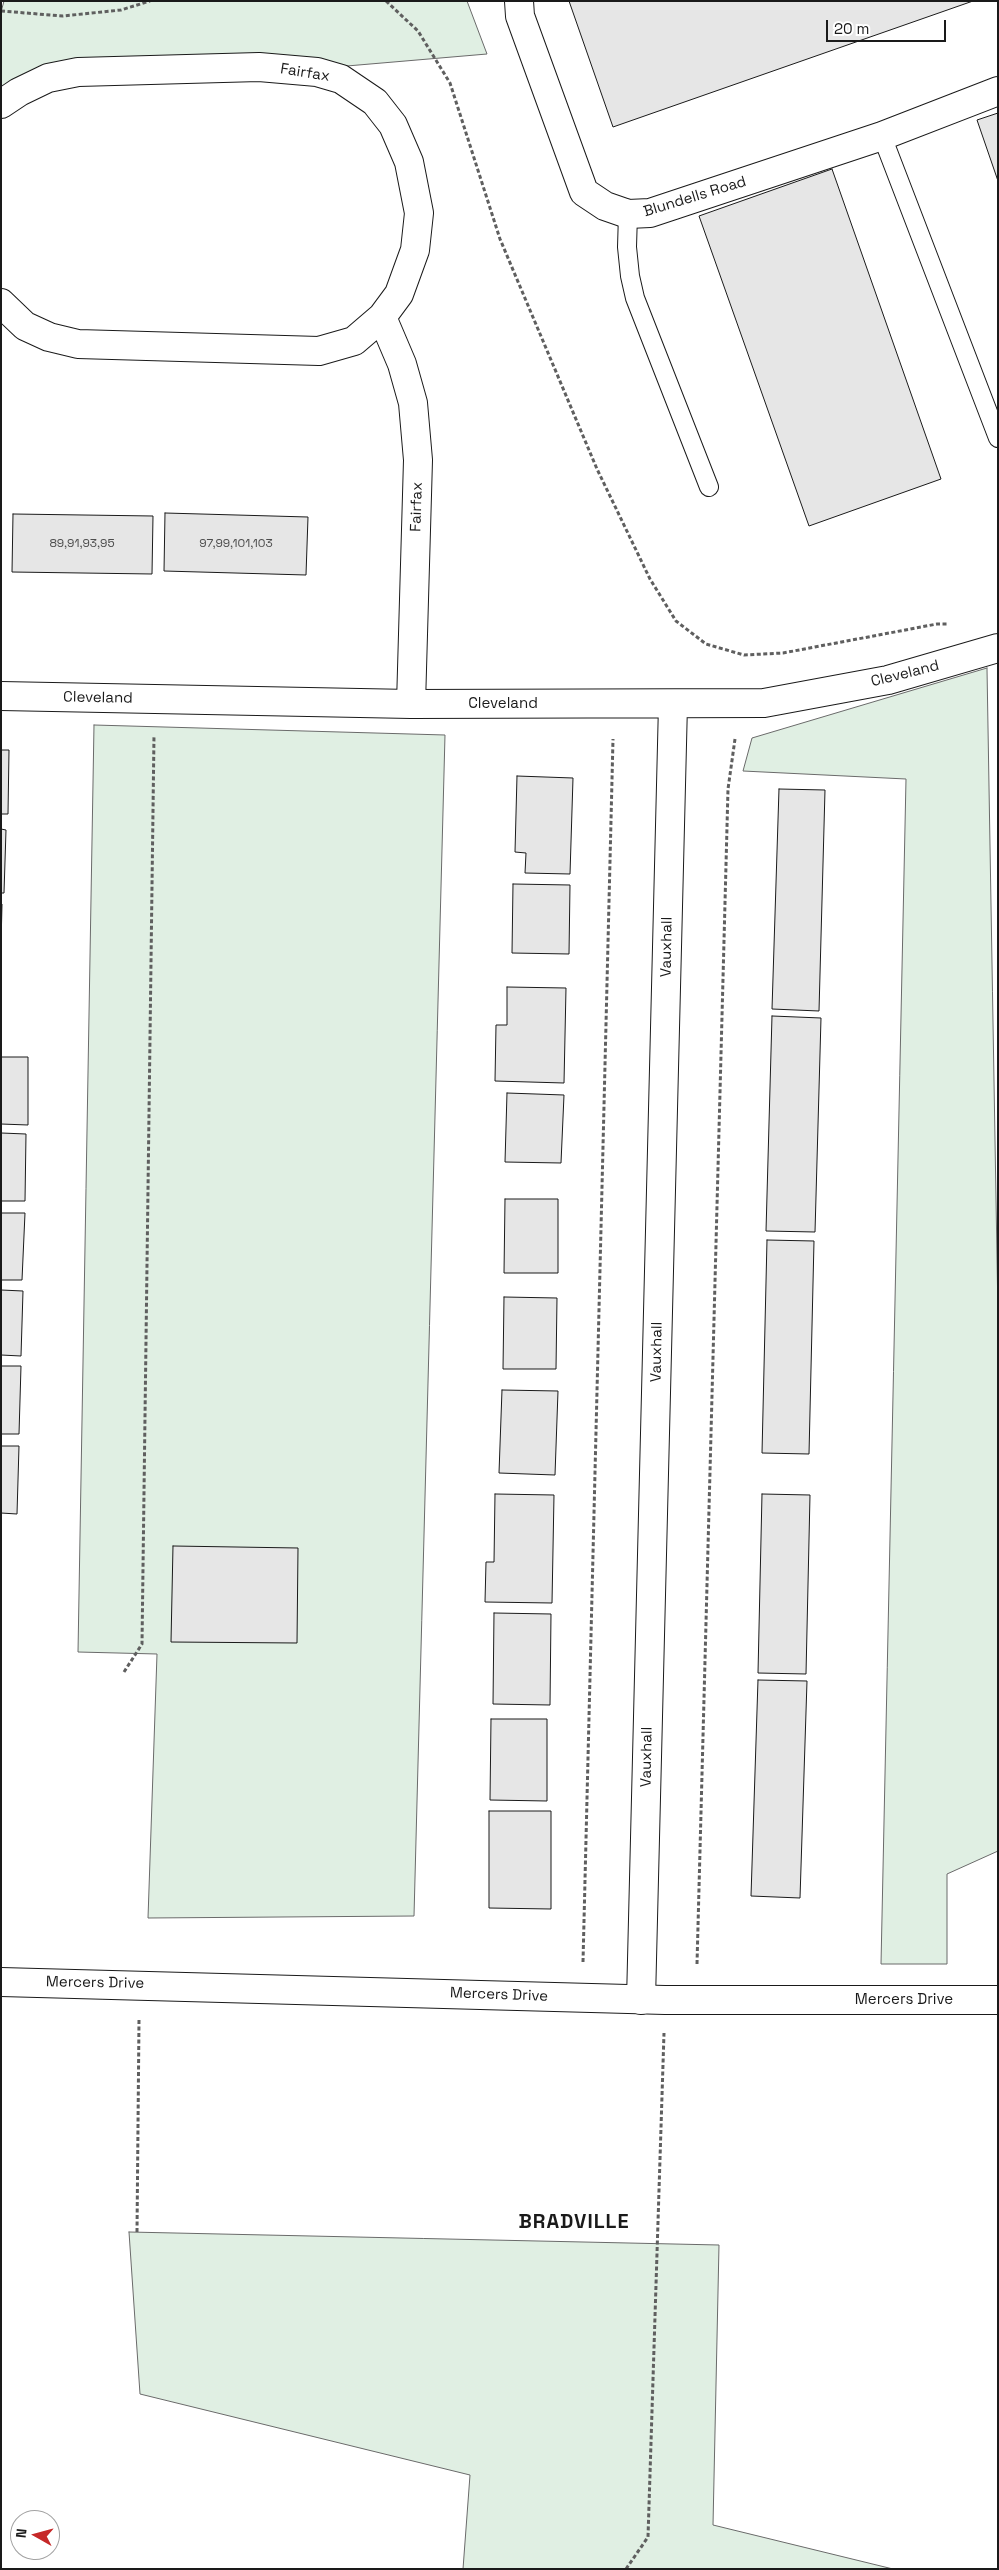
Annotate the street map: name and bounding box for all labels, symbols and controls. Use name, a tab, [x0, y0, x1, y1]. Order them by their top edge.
scale bar	[829, 10, 949, 42]
text: 20 m	[834, 19, 869, 38]
street label: Fairfax	[279, 60, 331, 86]
street label: Blundells Road	[641, 173, 749, 221]
street label: Fairfax	[407, 482, 427, 532]
house number: 89,91,93,95	[49, 537, 115, 551]
house number: 97,99,101,103	[199, 537, 273, 551]
street label: Cleveland	[869, 657, 941, 691]
street label: Cleveland	[63, 688, 133, 708]
street label: Cleveland	[468, 695, 538, 713]
street label: Vauxhall	[657, 917, 677, 977]
street label: Vauxhall	[647, 1322, 667, 1382]
street label: Vauxhall	[637, 1727, 657, 1787]
street label: Mercers Drive	[46, 1973, 144, 1993]
street label: Mercers Drive	[450, 1984, 548, 2006]
street label: Mercers Drive	[855, 1991, 953, 2009]
district label: BRADVILLE	[517, 2211, 631, 2235]
north arrow	[10, 2510, 60, 2560]
text: N	[12, 2528, 31, 2539]

